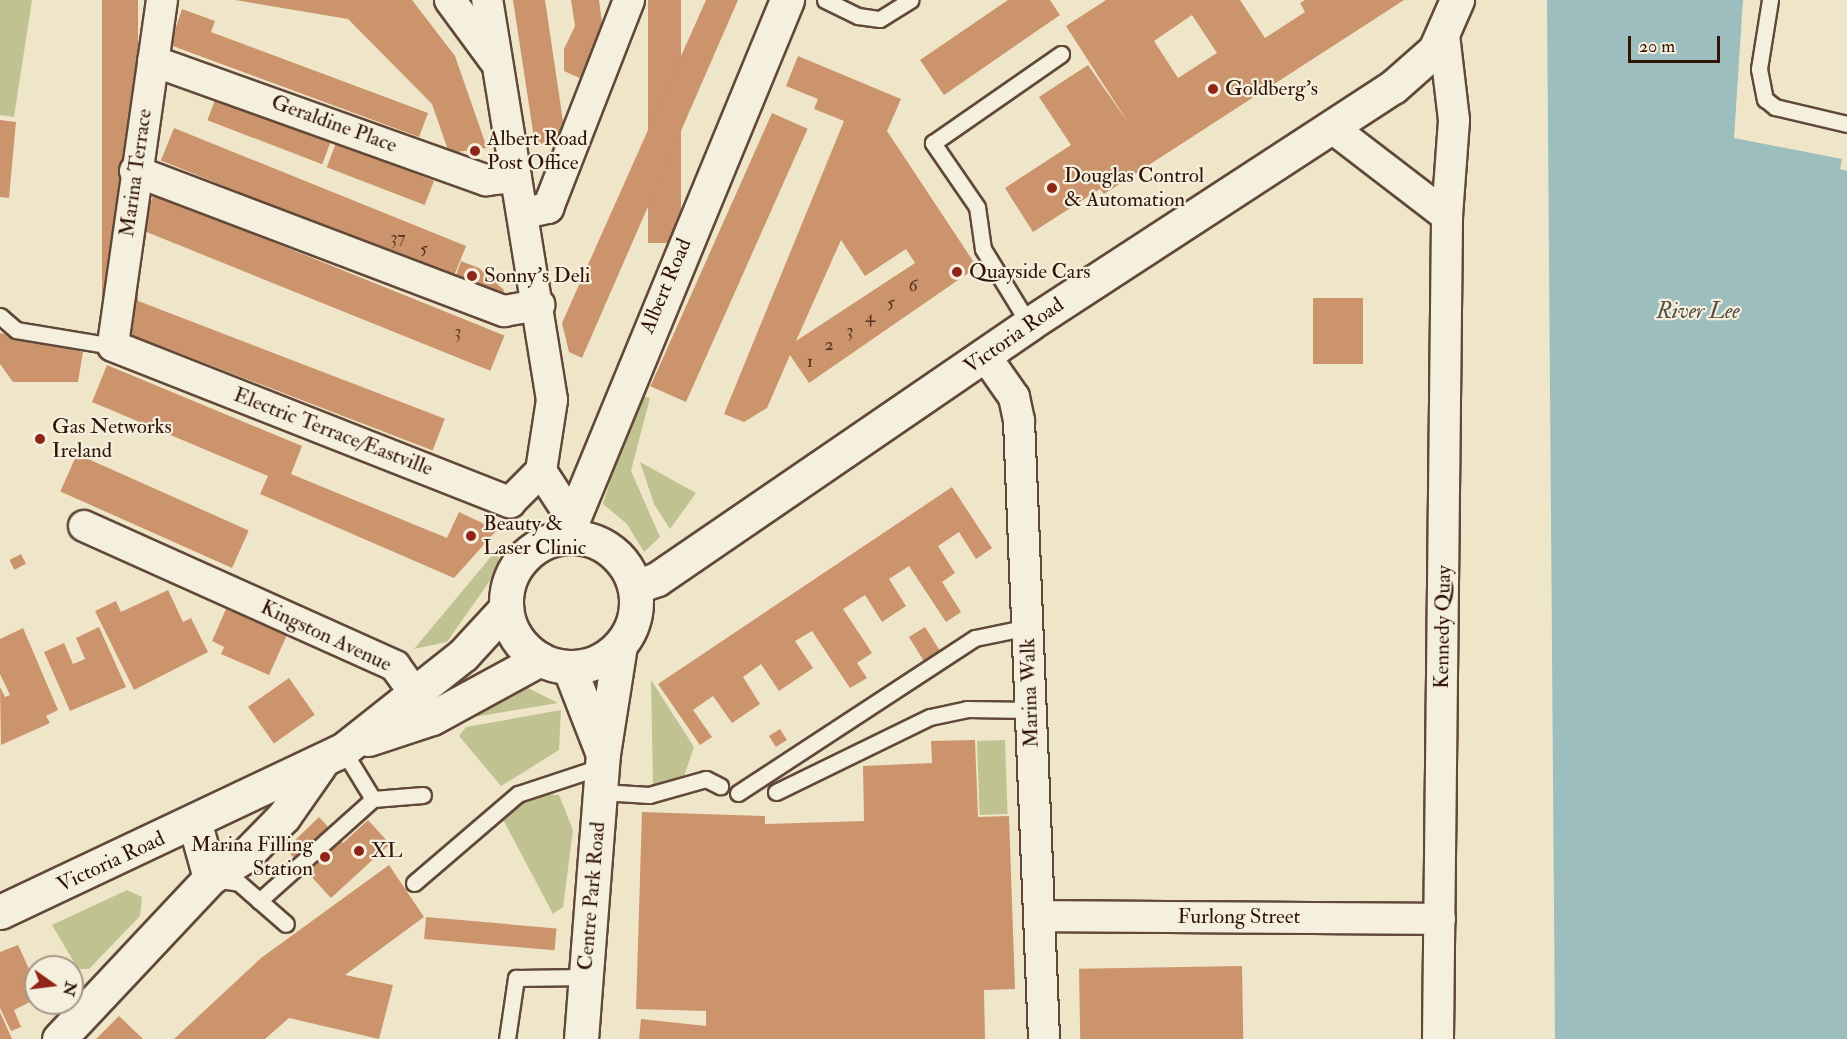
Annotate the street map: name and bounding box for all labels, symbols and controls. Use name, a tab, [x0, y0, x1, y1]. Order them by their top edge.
scale bar	[1631, 24, 1722, 62]
text: 20 m	[1639, 35, 1675, 58]
place label: Goldberg’s	[1225, 76, 1318, 102]
marker: Goldberg’s	[1206, 82, 1220, 96]
street label: Geraldine Place	[268, 90, 400, 158]
street label: Marina Terrace	[115, 107, 157, 239]
place label: Albert Road Post Office	[487, 126, 588, 176]
marker: Albert Road Post Office	[468, 144, 482, 158]
place label: Douglas Control & Automation	[1064, 163, 1204, 213]
marker: Douglas Control & Automation	[1045, 181, 1059, 195]
house number: 37	[390, 227, 406, 249]
street label: Albert Road	[635, 235, 697, 337]
house number: 5	[420, 238, 428, 260]
place label: Quayside Cars	[969, 259, 1090, 285]
place label: Sonny's Deli	[484, 263, 590, 289]
marker: Quayside Cars	[950, 265, 964, 279]
marker: Sonny's Deli	[465, 269, 479, 283]
house number: 6	[908, 275, 918, 297]
house number: 5	[887, 292, 895, 314]
street label: Victoria Road	[959, 292, 1069, 380]
water label: River Lee	[1656, 299, 1740, 325]
house number: 4	[865, 306, 875, 328]
house number: 3	[847, 320, 853, 342]
house number: 3	[455, 321, 461, 343]
house number: 2	[824, 334, 834, 356]
house number: 1	[807, 351, 813, 373]
street label: Electric Terrace/Eastville	[230, 382, 436, 482]
place label: Gas Networks Ireland	[52, 414, 172, 464]
marker: Gas Networks Ireland	[33, 432, 47, 446]
place label: Beauty & Laser Clinic	[483, 511, 586, 561]
marker: Beauty & Laser Clinic	[464, 529, 478, 543]
street label: Kennedy Quay	[1429, 565, 1457, 689]
street label: Kingston Avenue	[257, 595, 395, 677]
street label: Marina Walk	[1015, 638, 1045, 748]
street label: Centre Park Road	[573, 821, 611, 971]
street label: Victoria Road	[53, 826, 169, 898]
place label: Marina Filling Station	[191, 832, 313, 882]
place label: XL	[371, 838, 402, 864]
marker: XL	[352, 844, 366, 858]
marker: Marina Filling Station	[318, 850, 332, 864]
street label: Furlong Street	[1178, 904, 1300, 930]
north arrow	[24, 955, 84, 1015]
text: N	[58, 979, 81, 998]

